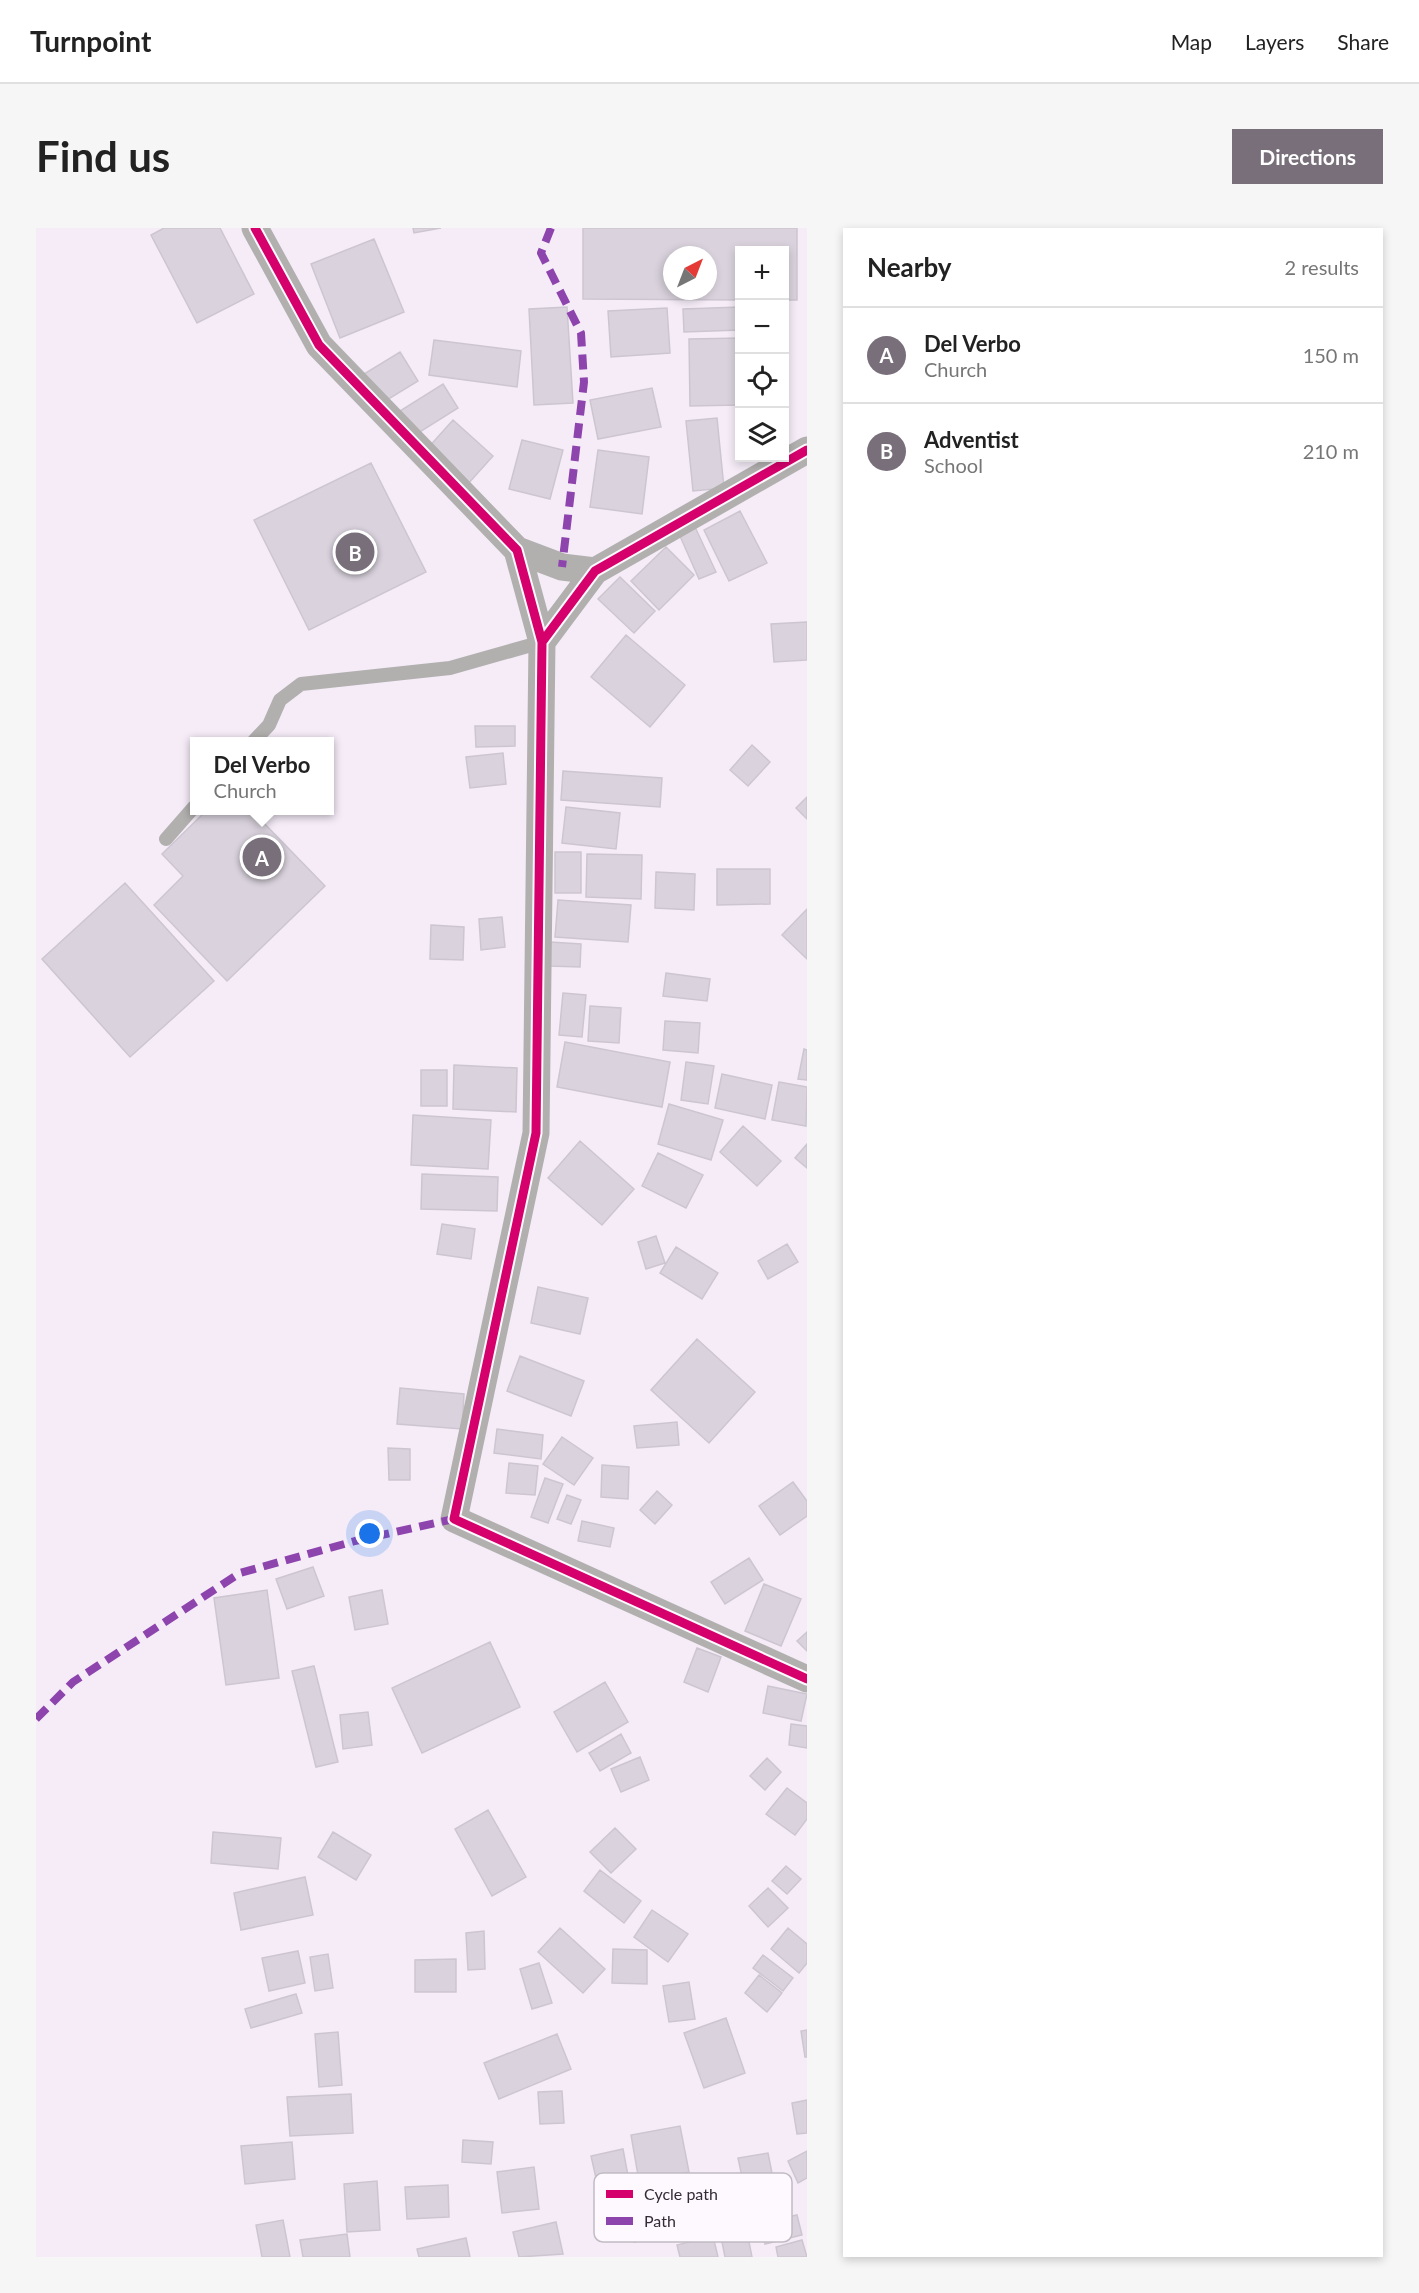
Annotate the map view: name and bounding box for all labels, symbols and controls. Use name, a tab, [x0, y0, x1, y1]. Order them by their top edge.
text: Turnpoint	[30, 24, 151, 58]
text: Map	[1171, 29, 1212, 54]
text: Layers	[1245, 29, 1304, 54]
text: Share	[1337, 29, 1389, 54]
button: Directions	[1232, 129, 1383, 184]
text: Find us	[36, 131, 170, 181]
north arrow	[663, 246, 717, 300]
map controls	[735, 246, 789, 462]
button: +	[735, 246, 789, 300]
text: Nearby	[867, 251, 952, 283]
text: 2 results	[1284, 255, 1359, 279]
button: −	[735, 300, 789, 354]
text: Del Verbo	[924, 330, 1021, 357]
text: A	[880, 343, 893, 367]
text: 150 m	[1303, 343, 1359, 367]
button: locate	[735, 354, 789, 408]
text: Church	[924, 357, 987, 381]
button: layers	[735, 408, 789, 462]
text: Adventist	[924, 426, 1019, 453]
text: B	[880, 439, 893, 463]
text: 210 m	[1303, 439, 1359, 463]
text: School	[924, 453, 983, 477]
pin: B	[336, 530, 374, 574]
popup	[190, 737, 334, 815]
text: Del Verbo	[214, 751, 310, 778]
text: Church	[214, 778, 277, 802]
pin: A	[242, 834, 282, 880]
your location	[355, 1519, 384, 1548]
legend	[594, 2173, 792, 2242]
text: Cycle path	[644, 2184, 718, 2203]
text: Path	[644, 2211, 676, 2230]

